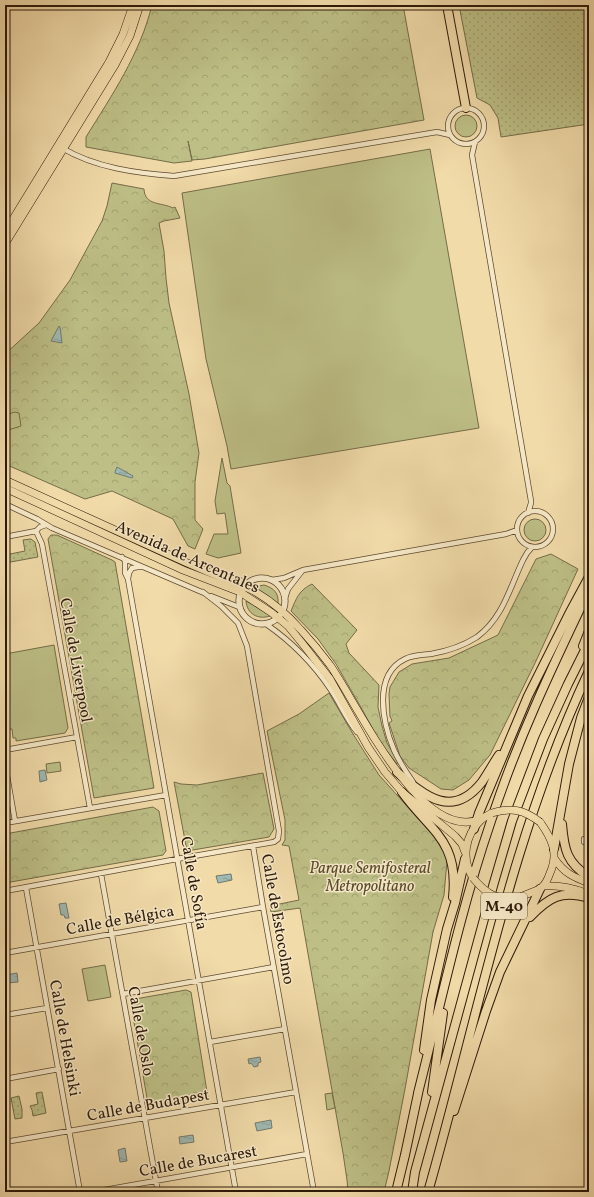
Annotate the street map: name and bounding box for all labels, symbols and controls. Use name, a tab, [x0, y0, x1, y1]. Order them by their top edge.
street label: Avenida de Arcentales	[112, 516, 263, 600]
street label: Calle de Liverpool	[53, 597, 97, 724]
street label: Calle de Sofía	[174, 835, 212, 932]
street label: Calle de Estocolmo	[255, 852, 299, 986]
park label: Parque Semifosteral Metropolitano	[309, 858, 431, 898]
road number: M-40	[481, 893, 527, 919]
street label: Calle de Bélgica	[65, 901, 176, 941]
street label: Calle de Helsinki	[43, 978, 85, 1098]
street label: Calle de Oslo	[121, 985, 159, 1078]
street label: Calle de Budapest	[85, 1084, 212, 1128]
street label: Calle de Bucarest	[138, 1141, 259, 1183]

